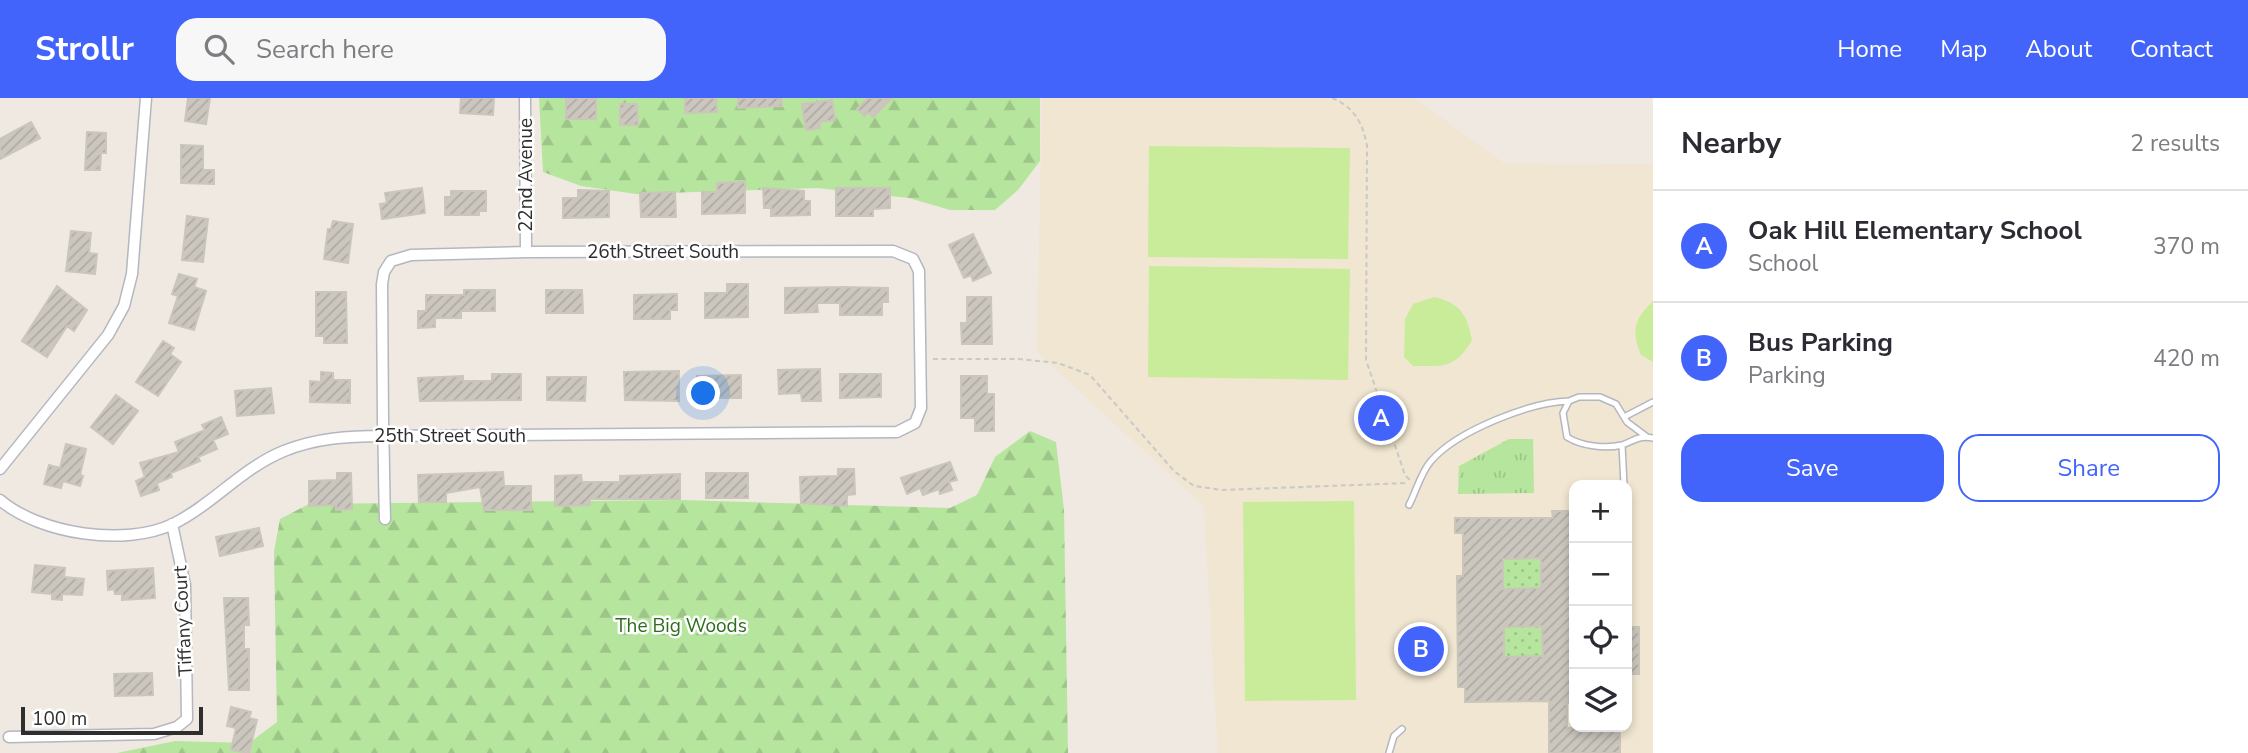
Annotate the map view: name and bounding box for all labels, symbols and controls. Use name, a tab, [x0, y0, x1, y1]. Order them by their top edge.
search box	[176, 18, 666, 81]
text: Strollr	[35, 27, 134, 72]
icon: search	[200, 30, 238, 68]
text: Search here	[256, 32, 394, 67]
text: Home	[1837, 33, 1902, 65]
text: Map	[1940, 33, 1987, 65]
text: About	[2025, 33, 2092, 65]
text: Contact	[2130, 33, 2213, 65]
street label: 22nd Avenue	[513, 118, 539, 232]
text: Nearby	[1681, 123, 1781, 164]
text: 2 results	[2130, 128, 2220, 159]
text: Oak Hill Elementary School	[1748, 213, 2082, 248]
text: A	[1695, 231, 1713, 262]
text: 370 m	[2153, 231, 2220, 262]
street label: 26th Street South	[587, 239, 739, 265]
text: School	[1748, 248, 1818, 279]
text: Bus Parking	[1748, 325, 1893, 360]
text: B	[1696, 343, 1712, 374]
text: 420 m	[2153, 343, 2220, 374]
text: Parking	[1748, 360, 1826, 391]
your location	[686, 376, 720, 410]
pin: A	[1358, 392, 1404, 444]
street label: 25th Street South	[374, 423, 526, 449]
button: Save	[1681, 434, 1944, 502]
button: Share	[1958, 434, 2220, 502]
map controls	[1569, 480, 1632, 732]
button: +	[1569, 480, 1632, 543]
button: −	[1569, 543, 1632, 606]
street label: Tiffany Court	[167, 565, 199, 677]
button: locate	[1569, 606, 1632, 669]
park label: The Big Woods	[615, 613, 747, 639]
pin: B	[1398, 623, 1444, 675]
button: layers	[1569, 669, 1632, 732]
scale bar	[21, 704, 203, 736]
text: 100 m	[32, 706, 87, 732]

